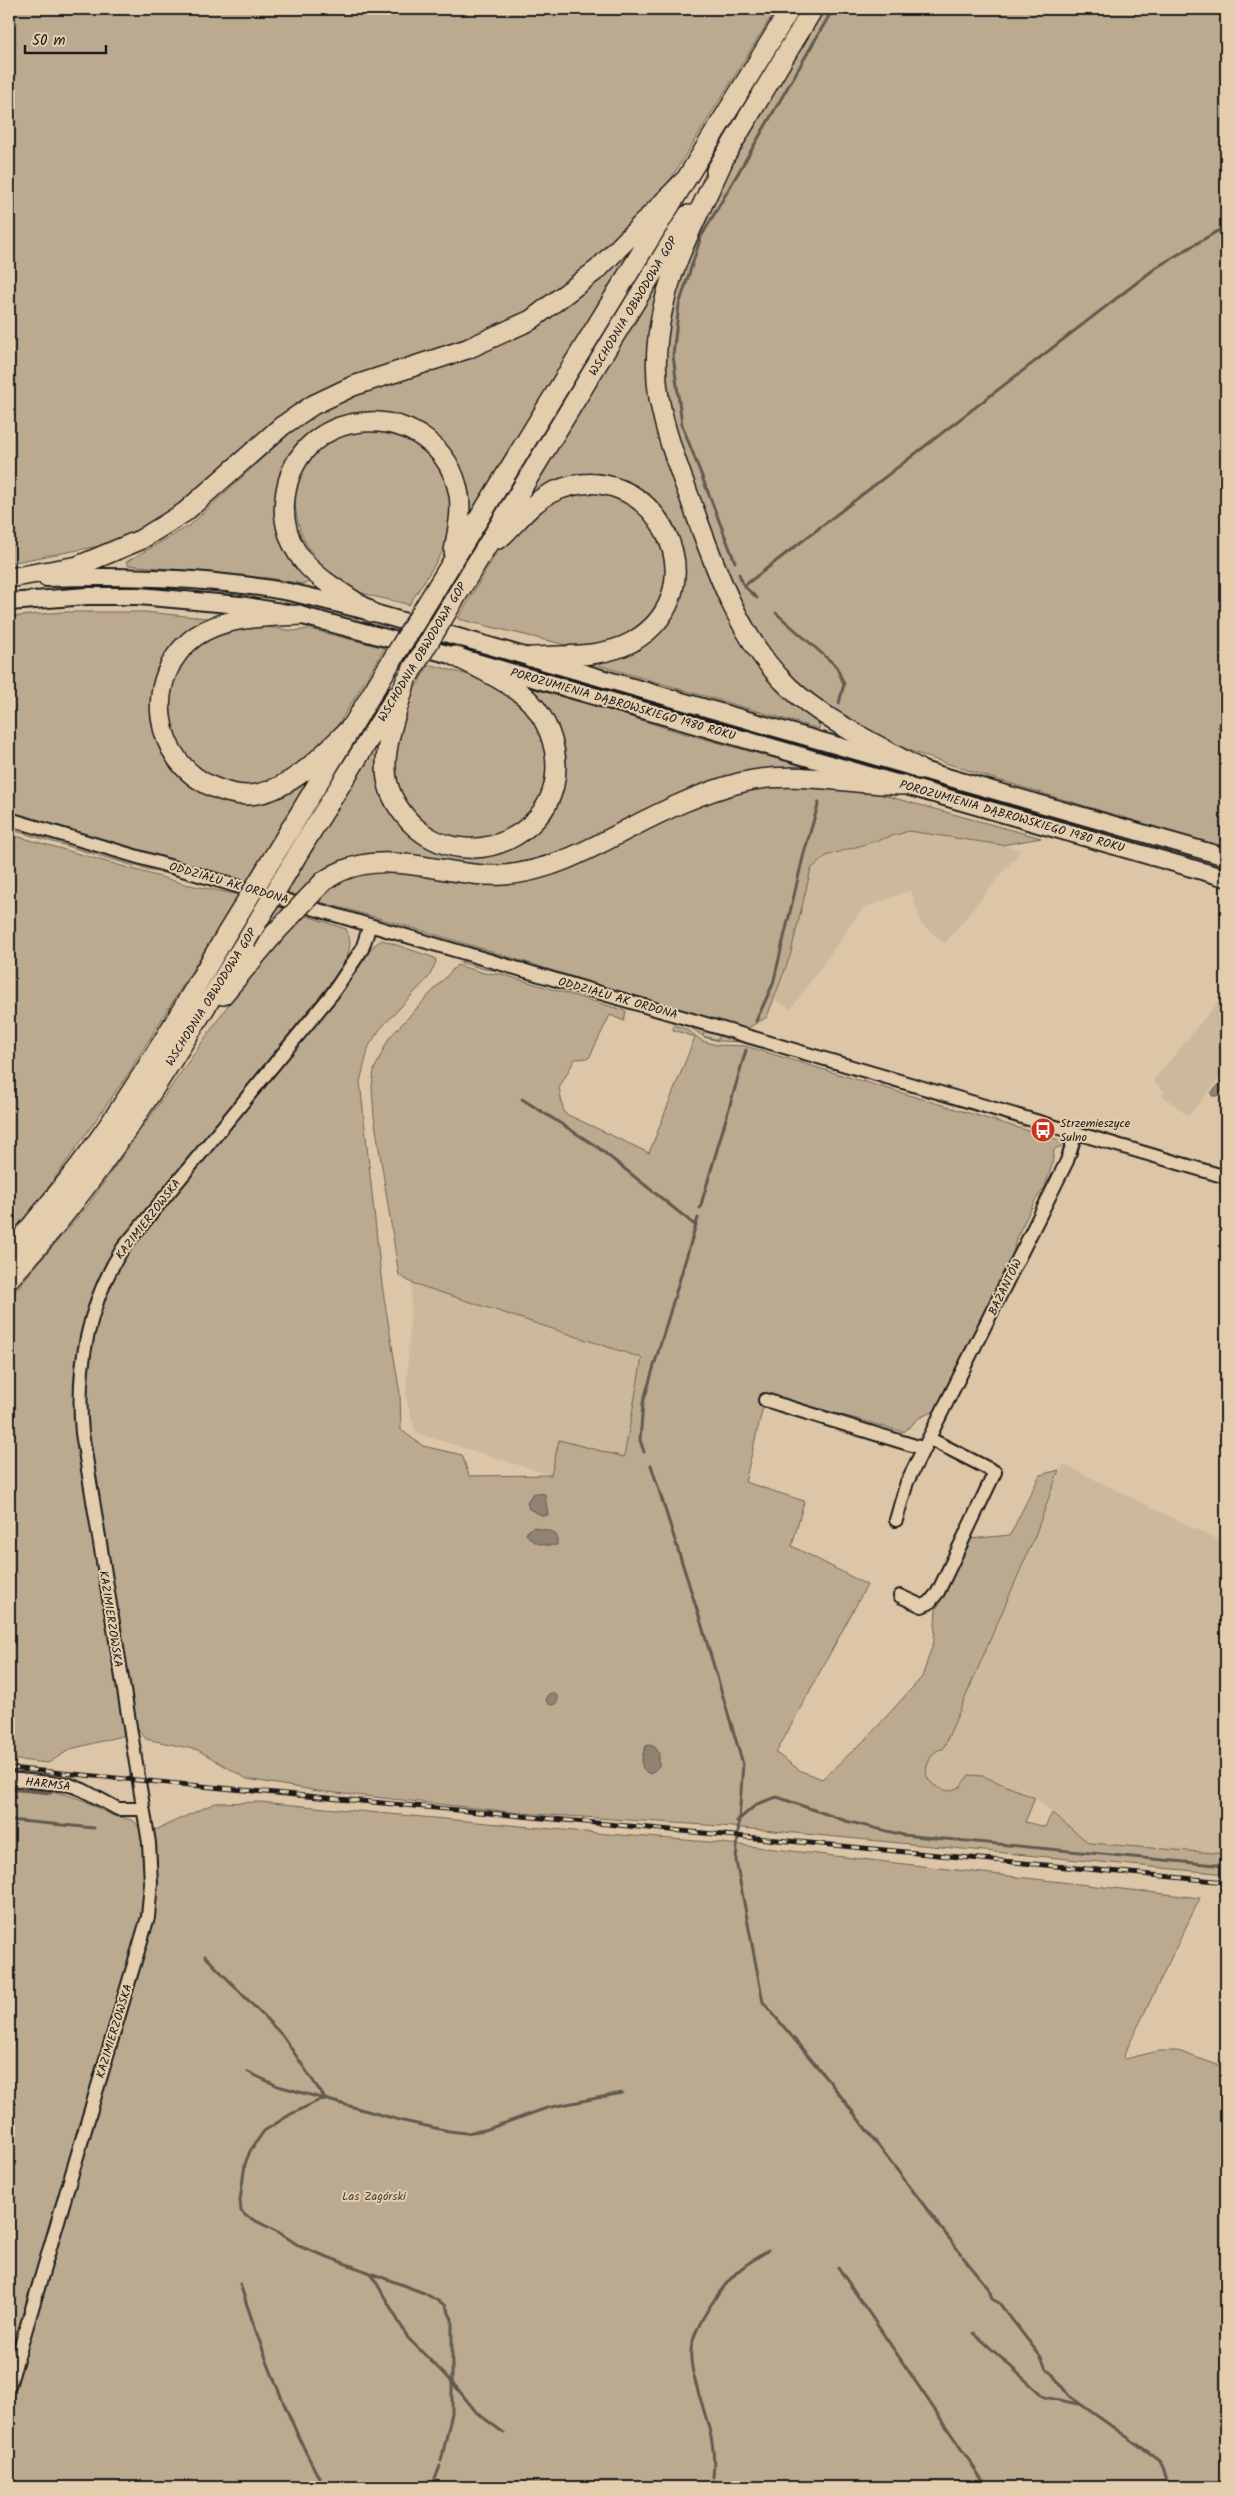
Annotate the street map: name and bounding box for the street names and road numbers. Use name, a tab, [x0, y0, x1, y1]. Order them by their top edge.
street label: WSCHODNIA OBWODOWA GOP	[584, 233, 683, 380]
street label: WSCHODNIA OBWODOWA GOP	[373, 579, 472, 726]
street label: POROZUMIENIA DĄBROWSKIEGO 1980 ROKU	[508, 663, 738, 746]
street label: POROZUMIENIA DĄBROWSKIEGO 1980 ROKU	[897, 775, 1127, 858]
street label: ODDZIAŁU AK ORDONA	[167, 857, 291, 910]
street label: WSCHODNIA OBWODOWA GOP	[161, 924, 262, 1070]
street label: ODDZIAŁU AK ORDONA	[556, 972, 680, 1025]
street label: KAZIMIERZOWSKA	[111, 1175, 186, 1264]
street label: BAŻANTÓW	[984, 1256, 1027, 1319]
street label: KAZIMIERZOWSKA	[93, 1569, 128, 1669]
street label: HARMSA	[24, 1772, 72, 1797]
street label: KAZIMIERZOWSKA	[91, 1982, 138, 2081]

